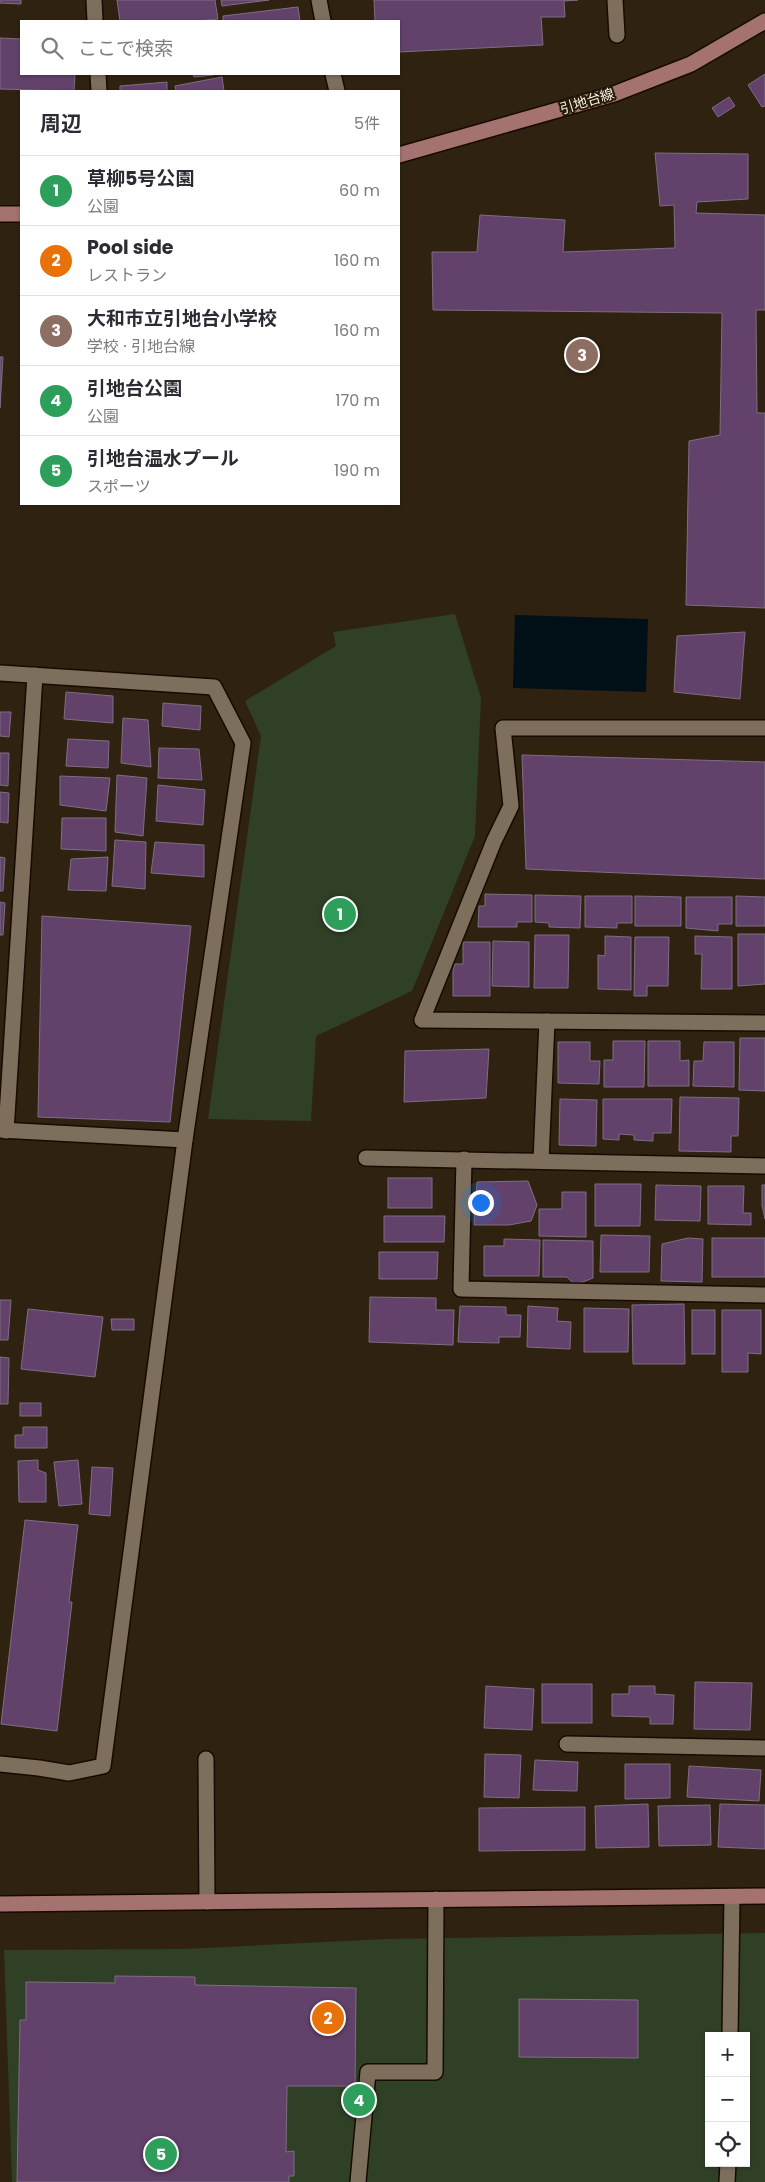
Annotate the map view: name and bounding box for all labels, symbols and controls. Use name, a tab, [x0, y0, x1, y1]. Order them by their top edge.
search box	[20, 20, 400, 75]
icon: search	[38, 34, 66, 62]
text: ここで検索	[78, 35, 173, 62]
street label: 引地台線	[557, 83, 617, 119]
text: 周辺	[40, 109, 82, 138]
text: 5件	[354, 112, 380, 135]
text: 草柳5号公園	[87, 165, 194, 192]
text: 1	[53, 179, 59, 202]
text: 60 m	[339, 179, 380, 202]
text: 公園	[87, 195, 119, 218]
text: Pool side	[87, 234, 174, 261]
text: 2	[51, 249, 61, 272]
text: 160 m	[334, 249, 380, 272]
text: レストラン	[87, 264, 167, 287]
text: 大和市立引地台小学校	[87, 305, 277, 332]
text: 3	[51, 319, 61, 342]
text: 160 m	[334, 319, 380, 342]
text: 学校 · 引地台線	[87, 335, 195, 358]
pin: 3	[566, 336, 598, 374]
text: 引地台公園	[87, 375, 182, 402]
text: 4	[51, 389, 61, 412]
text: 170 m	[335, 389, 380, 412]
text: 公園	[87, 405, 119, 428]
text: 引地台温水プール	[87, 445, 239, 472]
text: 5	[51, 459, 61, 482]
text: 190 m	[334, 459, 380, 482]
text: スポーツ	[87, 475, 151, 498]
pin: 1	[324, 895, 356, 933]
your location	[468, 1190, 494, 1216]
pin: 2	[312, 1999, 344, 2037]
map controls	[705, 2032, 750, 2167]
button: +	[705, 2032, 750, 2077]
button: −	[705, 2077, 750, 2122]
pin: 4	[343, 2081, 375, 2119]
button: locate	[705, 2122, 750, 2167]
pin: 5	[145, 2135, 177, 2173]

